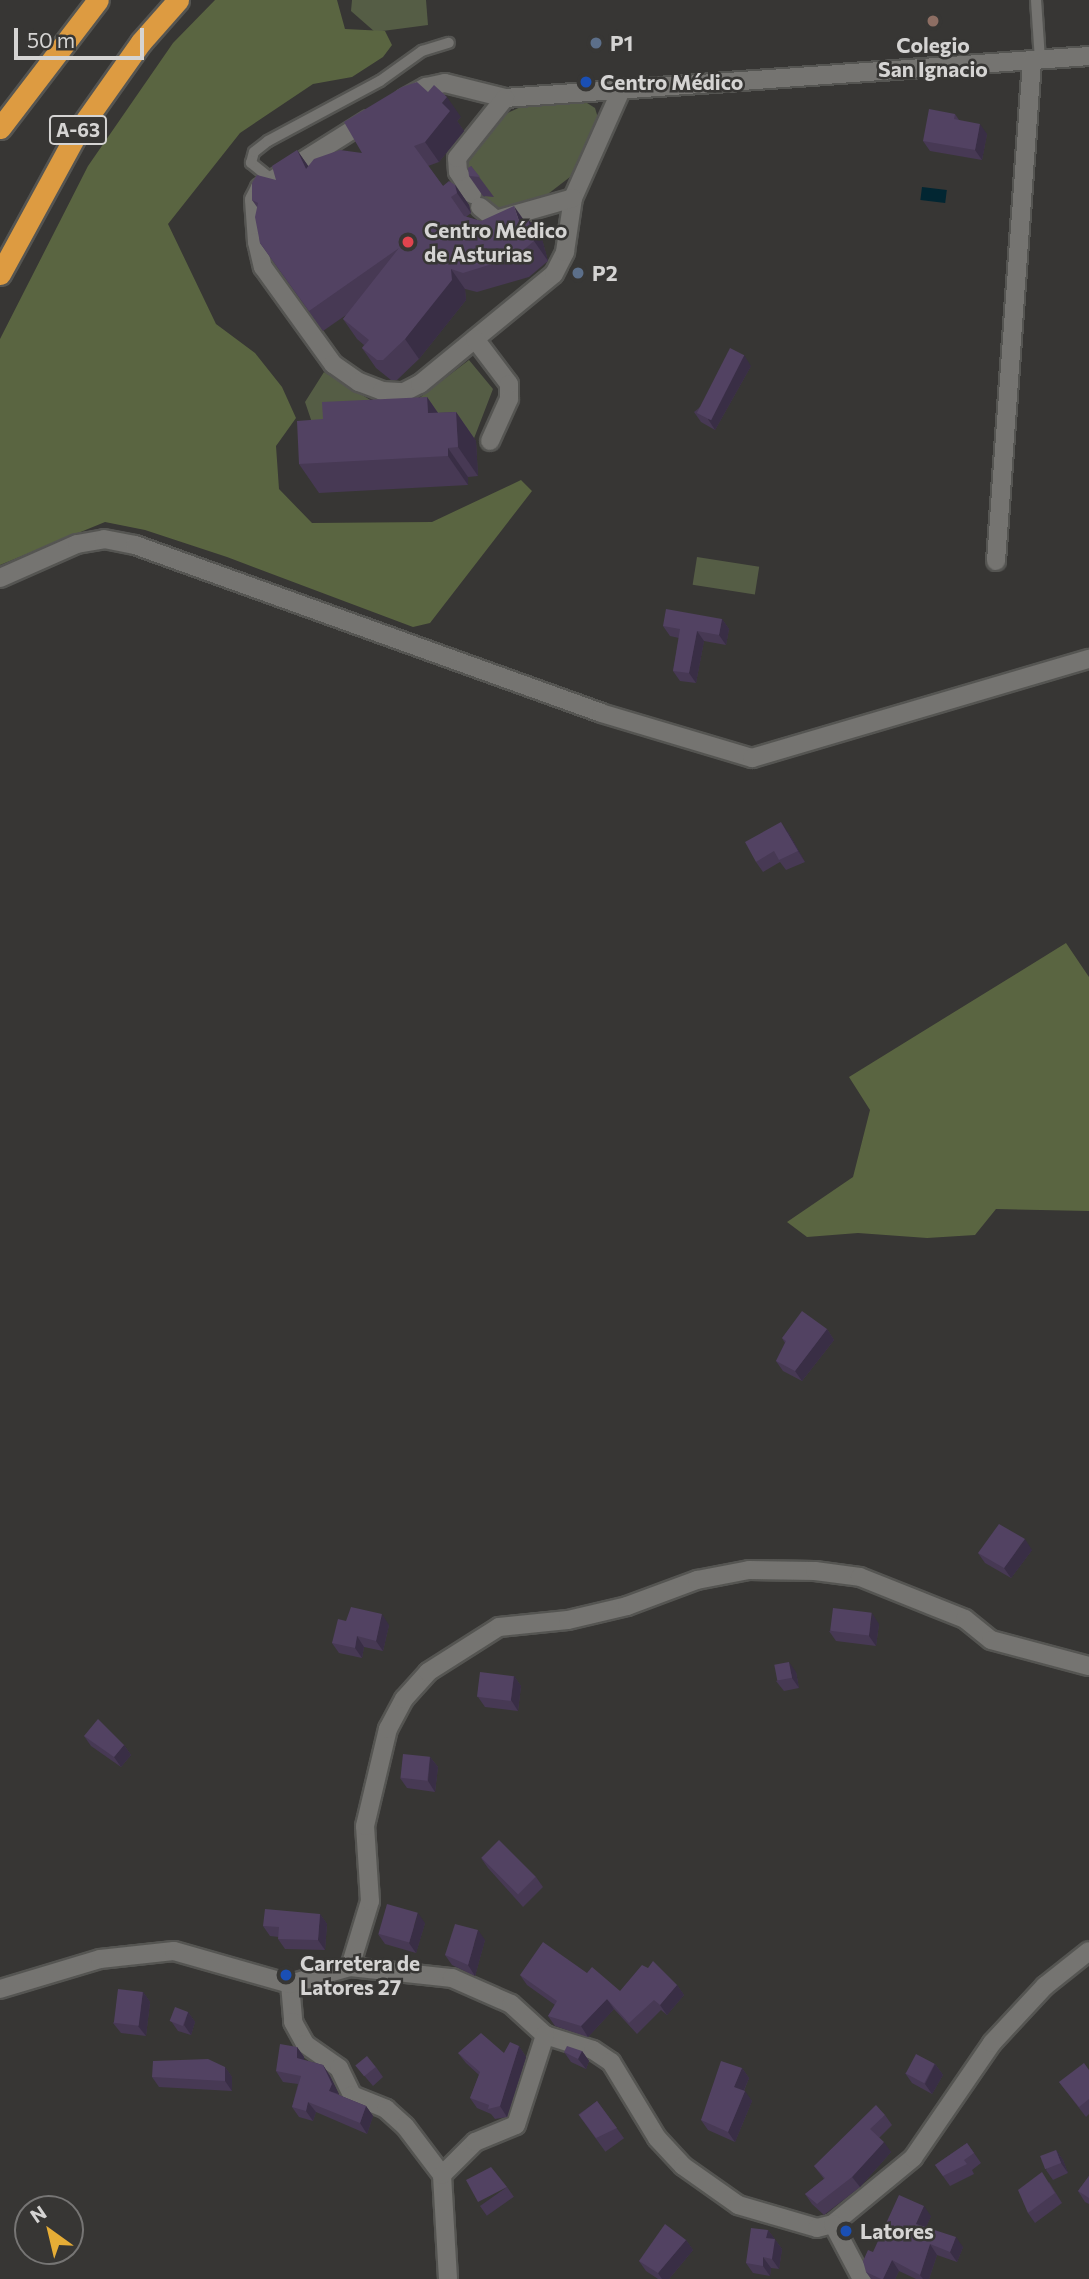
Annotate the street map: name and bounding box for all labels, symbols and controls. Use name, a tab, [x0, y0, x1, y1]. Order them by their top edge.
marker: Colegio San Ignacio	[925, 13, 941, 29]
scale bar	[18, 14, 147, 58]
text: 50 m	[27, 27, 75, 52]
place label: P1	[610, 30, 633, 56]
place label: Colegio San Ignacio	[878, 32, 988, 82]
marker: P1	[588, 35, 604, 51]
place label: Centro Médico	[600, 69, 743, 95]
marker: Centro Médico	[578, 74, 594, 90]
road number: A-63	[48, 114, 108, 146]
place label: Centro Médico de Asturias	[424, 217, 567, 267]
marker: Centro Médico de Asturias	[398, 232, 418, 252]
place label: P2	[592, 260, 618, 286]
marker: P2	[570, 265, 586, 281]
place label: Carretera de Latores 27	[300, 1950, 420, 2000]
marker: Carretera de Latores 27	[278, 1967, 294, 1983]
north arrow	[14, 2195, 84, 2265]
text: N	[26, 2200, 50, 2227]
place label: Latores	[860, 2218, 934, 2244]
marker: Latores	[838, 2223, 854, 2239]

